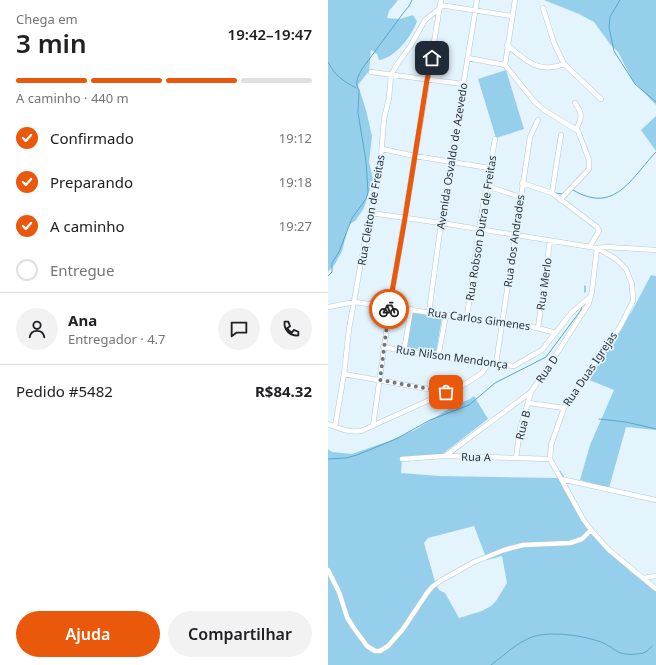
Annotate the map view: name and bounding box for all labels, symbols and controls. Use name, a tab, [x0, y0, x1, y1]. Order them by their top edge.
text: Chega em	[16, 10, 78, 28]
text: 19:42–19:47	[228, 24, 312, 44]
text: 3 min	[16, 25, 87, 61]
pin	[415, 41, 449, 75]
icon: home	[421, 47, 443, 69]
street label: Avenida Osvaldo de Azevedo	[433, 81, 471, 230]
text: A caminho · 440 m	[16, 89, 129, 107]
icon: check	[16, 127, 38, 149]
text: Confirmado	[50, 128, 134, 148]
text: 19:12	[279, 129, 312, 147]
street label: Rua Cleiton de Freitas	[353, 153, 388, 266]
street label: Rua Robson Dutra de Freitas	[462, 154, 499, 302]
icon: check	[16, 171, 38, 193]
text: Preparando	[50, 172, 133, 192]
text: 19:18	[279, 173, 312, 191]
street label: Rua dos Andrades	[500, 194, 527, 288]
icon: check	[16, 215, 38, 237]
text: A caminho	[50, 216, 125, 236]
text: 19:27	[279, 217, 312, 235]
street label: Rua Merlo	[532, 256, 555, 311]
text: Entregue	[50, 260, 114, 280]
courier	[369, 289, 409, 329]
icon: bike	[378, 298, 400, 320]
street label: Rua Carlos Gimenes	[427, 304, 531, 333]
button: person	[16, 308, 58, 350]
button: chat	[218, 308, 260, 350]
button: phone	[270, 308, 312, 350]
text: Ana	[68, 310, 97, 330]
street label: Rua Duas Igrejas	[559, 328, 620, 409]
text: Entregador · 4.7	[68, 330, 166, 348]
street label: Rua Nilson Mendonça	[395, 341, 509, 372]
street label: Rua D	[532, 352, 561, 386]
pin	[429, 375, 463, 409]
text: Pedido #5482	[16, 381, 113, 401]
text: R$84.32	[255, 381, 312, 401]
icon: bag	[435, 381, 457, 403]
street label: Rua B	[511, 409, 534, 441]
street label: Rua A	[461, 449, 492, 464]
button: Ajuda	[16, 611, 160, 657]
button: Compartilhar	[168, 611, 312, 657]

